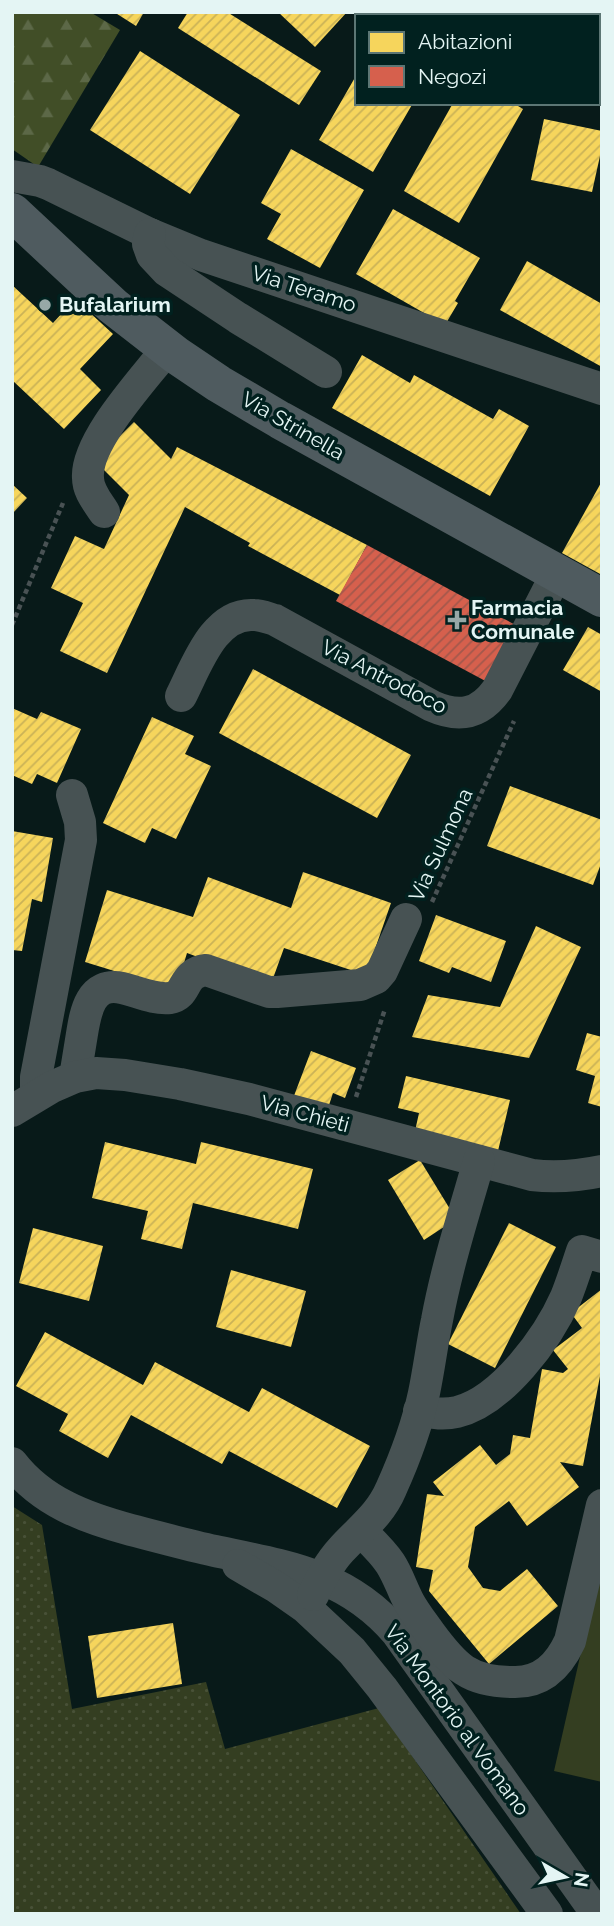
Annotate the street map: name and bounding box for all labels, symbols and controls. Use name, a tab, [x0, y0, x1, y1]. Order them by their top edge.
legend	[355, 14, 600, 105]
text: Abitazioni	[418, 29, 512, 54]
text: Negozi	[418, 64, 487, 89]
street label: Via Teramo	[249, 260, 360, 317]
place label: Bufalarium	[59, 292, 171, 317]
marker: Bufalarium	[37, 297, 53, 313]
street label: Via Strinella	[237, 386, 349, 465]
place label: Farmacia Comunale	[471, 595, 575, 644]
marker: Farmacia Comunale	[449, 612, 465, 628]
street label: Via Antrodoco	[317, 634, 451, 719]
street label: Via Sulmona	[403, 784, 478, 905]
street label: Via Chieti	[258, 1090, 352, 1137]
street label: Via Montorio al Vomano	[380, 1619, 535, 1820]
north arrow	[530, 1842, 600, 1912]
text: N	[570, 1871, 594, 1889]

